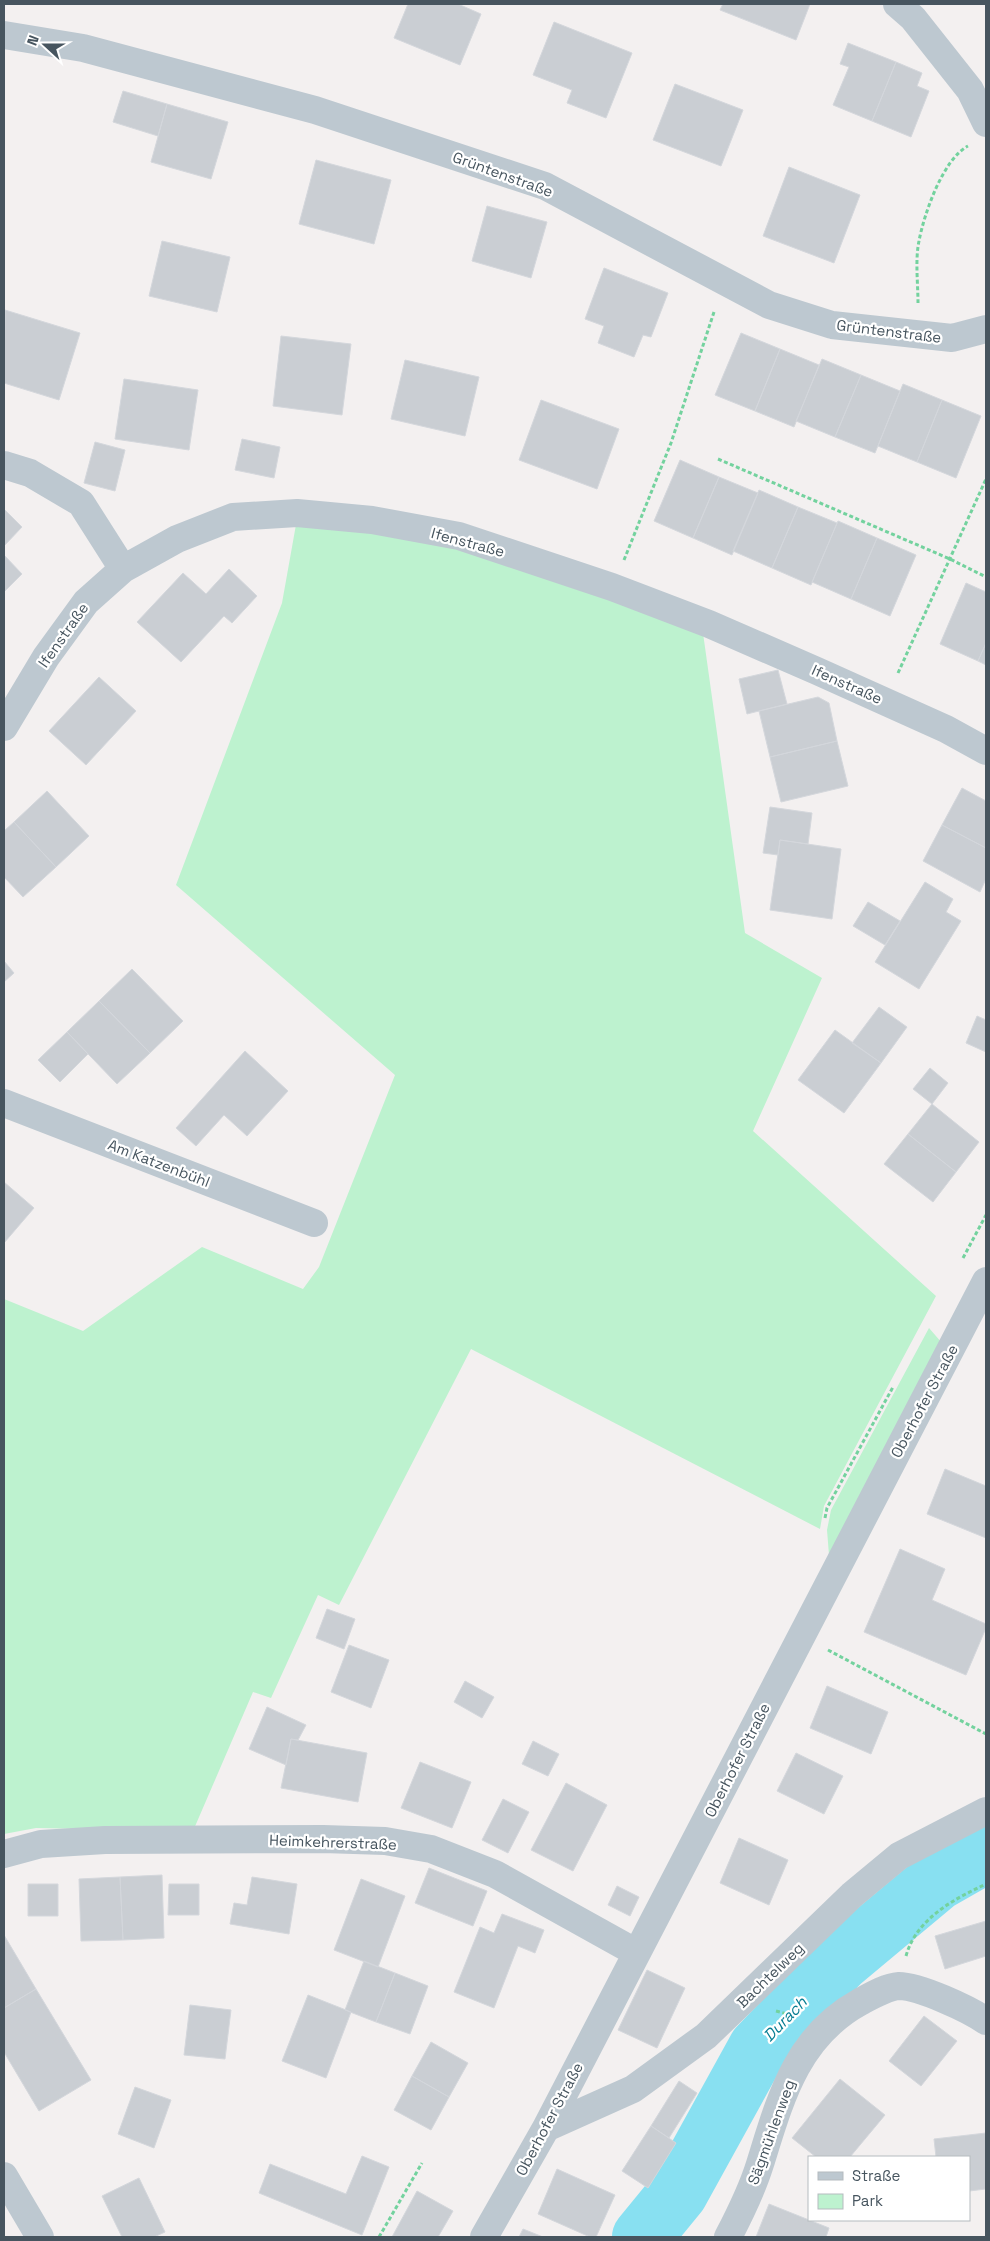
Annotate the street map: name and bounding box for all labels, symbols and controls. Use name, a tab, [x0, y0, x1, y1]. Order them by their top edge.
north arrow	[20, 20, 70, 70]
text: N	[23, 33, 43, 48]
street label: Grüntenstraße	[450, 147, 556, 201]
street label: Grüntenstraße	[836, 315, 943, 347]
street label: Ifenstraße	[429, 523, 507, 561]
street label: Ifenstraße	[34, 599, 92, 671]
street label: Ifenstraße	[809, 660, 885, 708]
street label: Am Katzenbühl	[105, 1135, 213, 1191]
street label: Oberhofer Straße	[886, 1341, 962, 1461]
street label: Oberhofer Straße	[700, 1700, 774, 1820]
street label: Heimkehrerstraße	[269, 1830, 397, 1854]
street label: Bachtelweg	[733, 1938, 807, 2012]
water label: Durach	[759, 1991, 812, 2046]
street label: Oberhofer Straße	[511, 2059, 587, 2179]
street label: Sägmühlenweg	[743, 2077, 799, 2187]
legend	[808, 2156, 970, 2221]
text: Straße	[852, 2166, 901, 2185]
text: Park	[852, 2191, 883, 2210]

